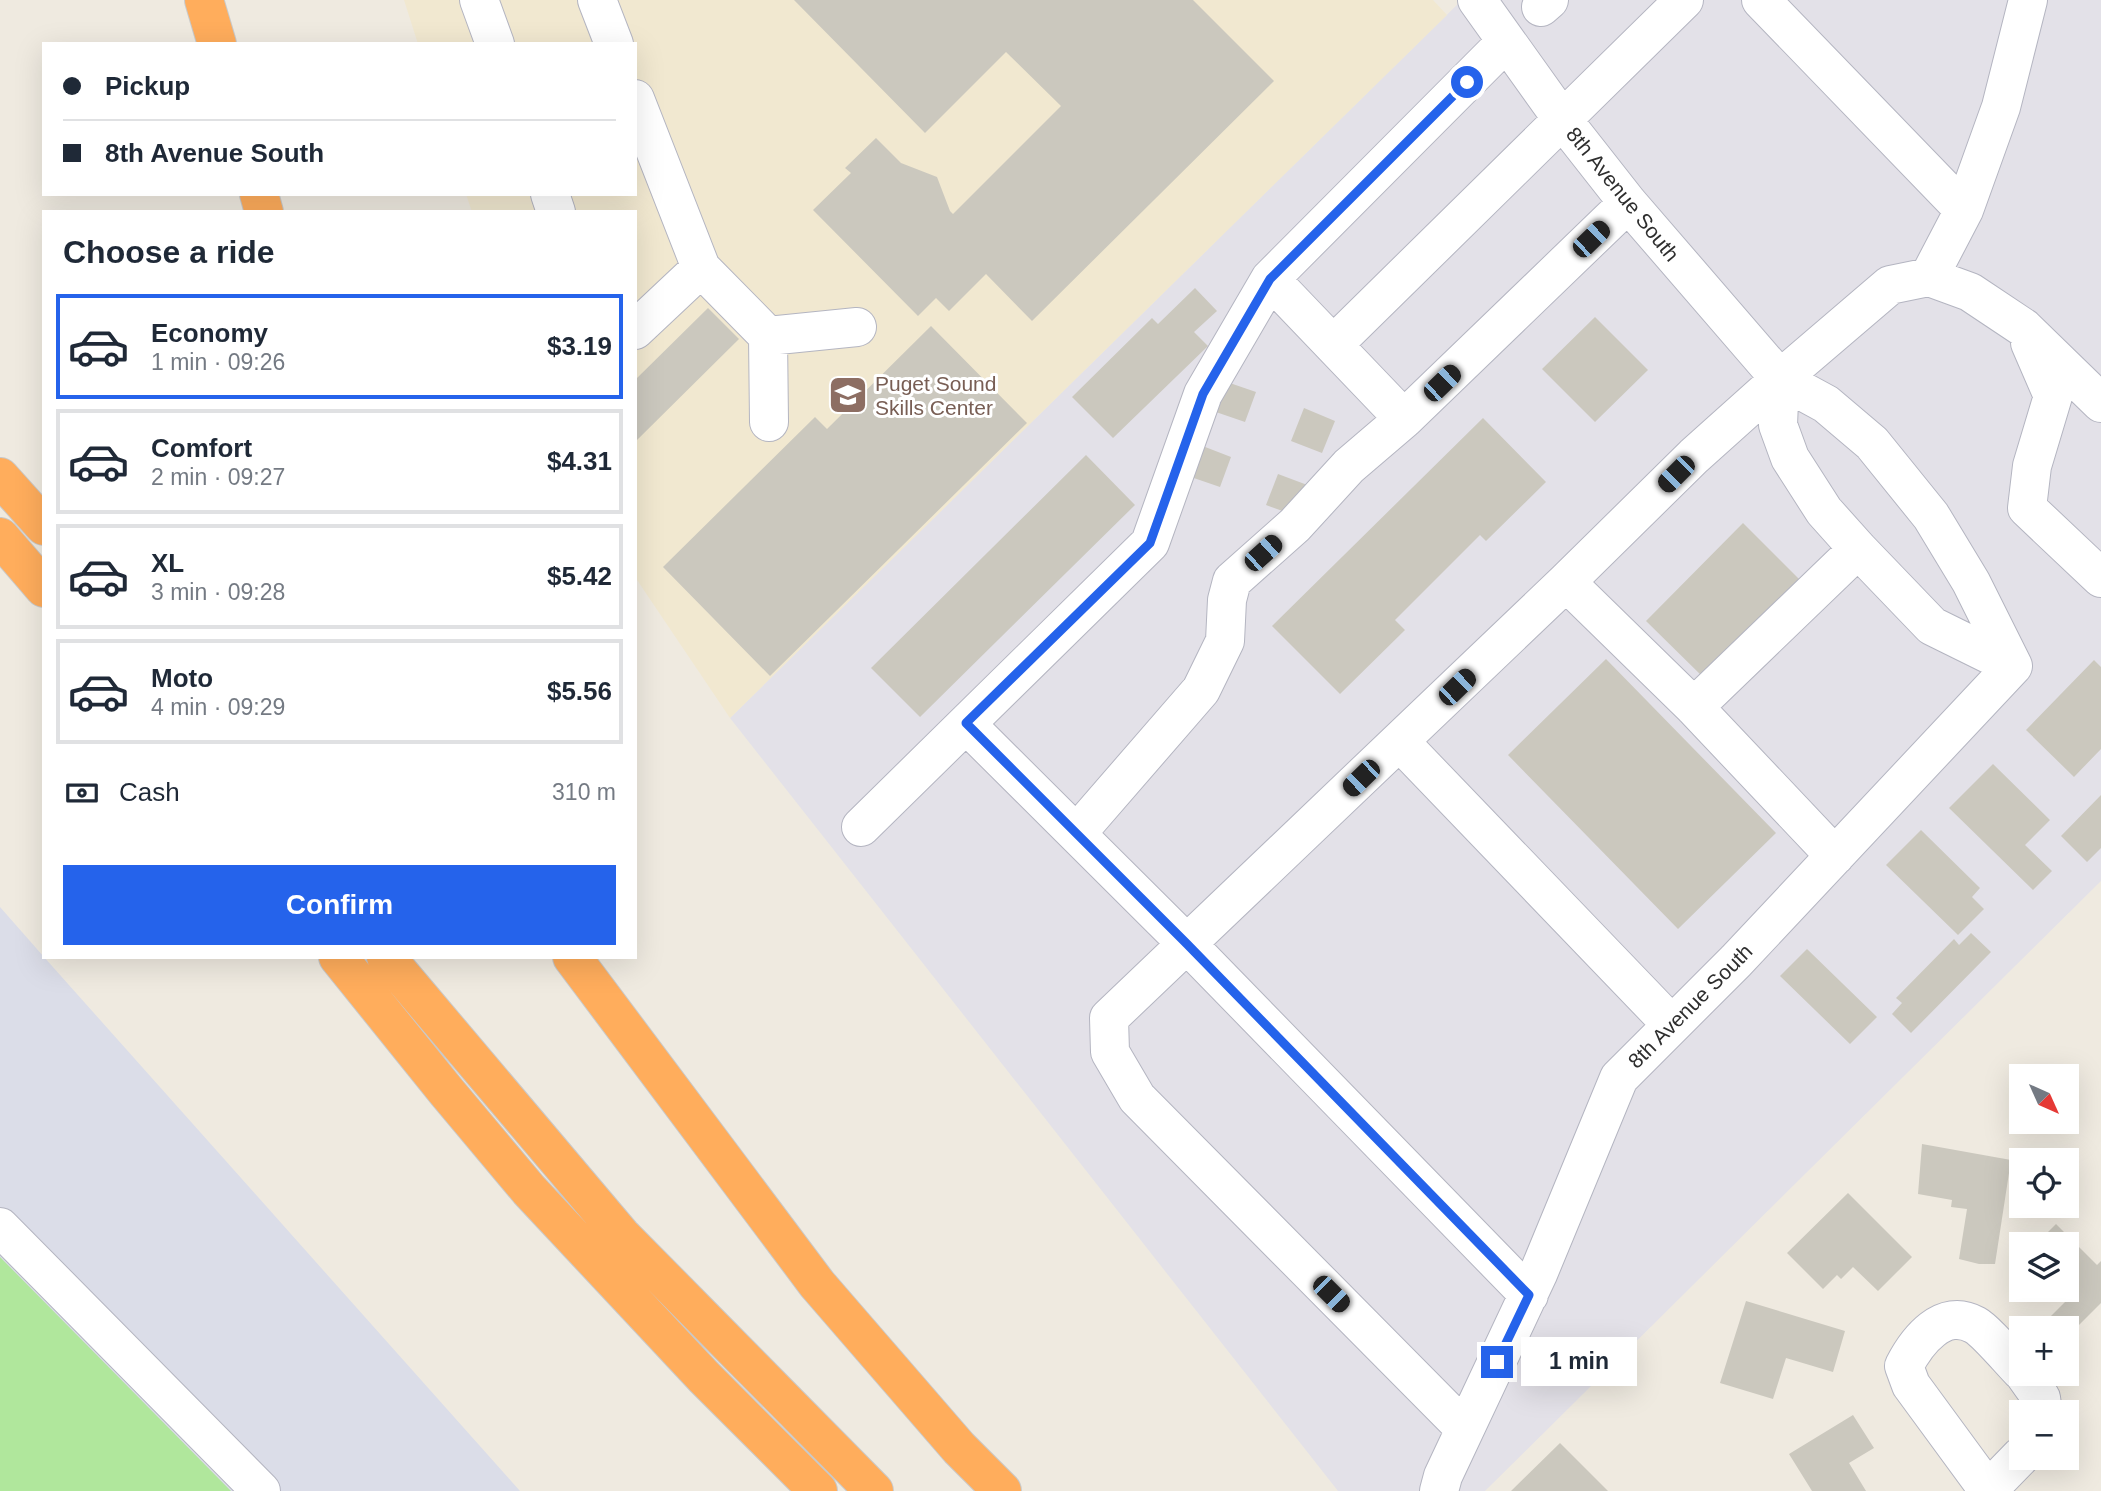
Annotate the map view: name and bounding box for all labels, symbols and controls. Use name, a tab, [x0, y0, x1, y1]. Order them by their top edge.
route start	[1451, 66, 1483, 98]
text: Pickup	[105, 71, 190, 101]
street label: 8th Avenue South	[1562, 122, 1684, 266]
text: 8th Avenue South	[105, 138, 324, 168]
car	[1569, 217, 1614, 261]
text: Choose a ride	[63, 234, 275, 270]
icon: car	[67, 315, 130, 378]
text: Economy	[151, 318, 268, 348]
text: $3.19	[547, 331, 612, 361]
text: 1 min · 09:26	[151, 349, 285, 375]
car	[1420, 361, 1465, 405]
place label: Puget Sound Skills Center	[875, 372, 996, 419]
school or university icon: Puget Sound Skills Center	[827, 374, 869, 416]
icon: car	[67, 430, 130, 493]
text: Comfort	[151, 433, 252, 463]
text: $4.31	[547, 446, 612, 476]
car	[1654, 452, 1699, 496]
text: 2 min · 09:27	[151, 464, 285, 490]
car	[1241, 531, 1286, 575]
icon: car	[67, 545, 130, 608]
text: XL	[151, 548, 184, 578]
text: $5.42	[547, 561, 612, 591]
text: 3 min · 09:28	[151, 579, 285, 605]
icon: car	[67, 660, 130, 723]
text: Moto	[151, 663, 213, 693]
car	[1435, 665, 1480, 709]
text: $5.56	[547, 676, 612, 706]
text: 4 min · 09:29	[151, 694, 285, 720]
car	[1339, 756, 1384, 800]
icon: cash	[63, 774, 101, 812]
text: Cash	[119, 777, 180, 807]
text: 310 m	[552, 779, 616, 805]
button: Confirm	[63, 865, 616, 945]
street label: 8th Avenue South	[1623, 939, 1757, 1073]
north arrow	[2009, 1064, 2079, 1134]
map controls	[2009, 1064, 2079, 1470]
button: locate	[2009, 1148, 2079, 1218]
button: layers	[2009, 1232, 2079, 1302]
car	[1309, 1272, 1354, 1316]
button: +	[2009, 1316, 2079, 1386]
callout: 1 min	[1522, 1338, 1637, 1386]
route end	[1481, 1346, 1513, 1378]
text: 1 min	[1549, 1348, 1609, 1374]
button: −	[2009, 1400, 2079, 1470]

